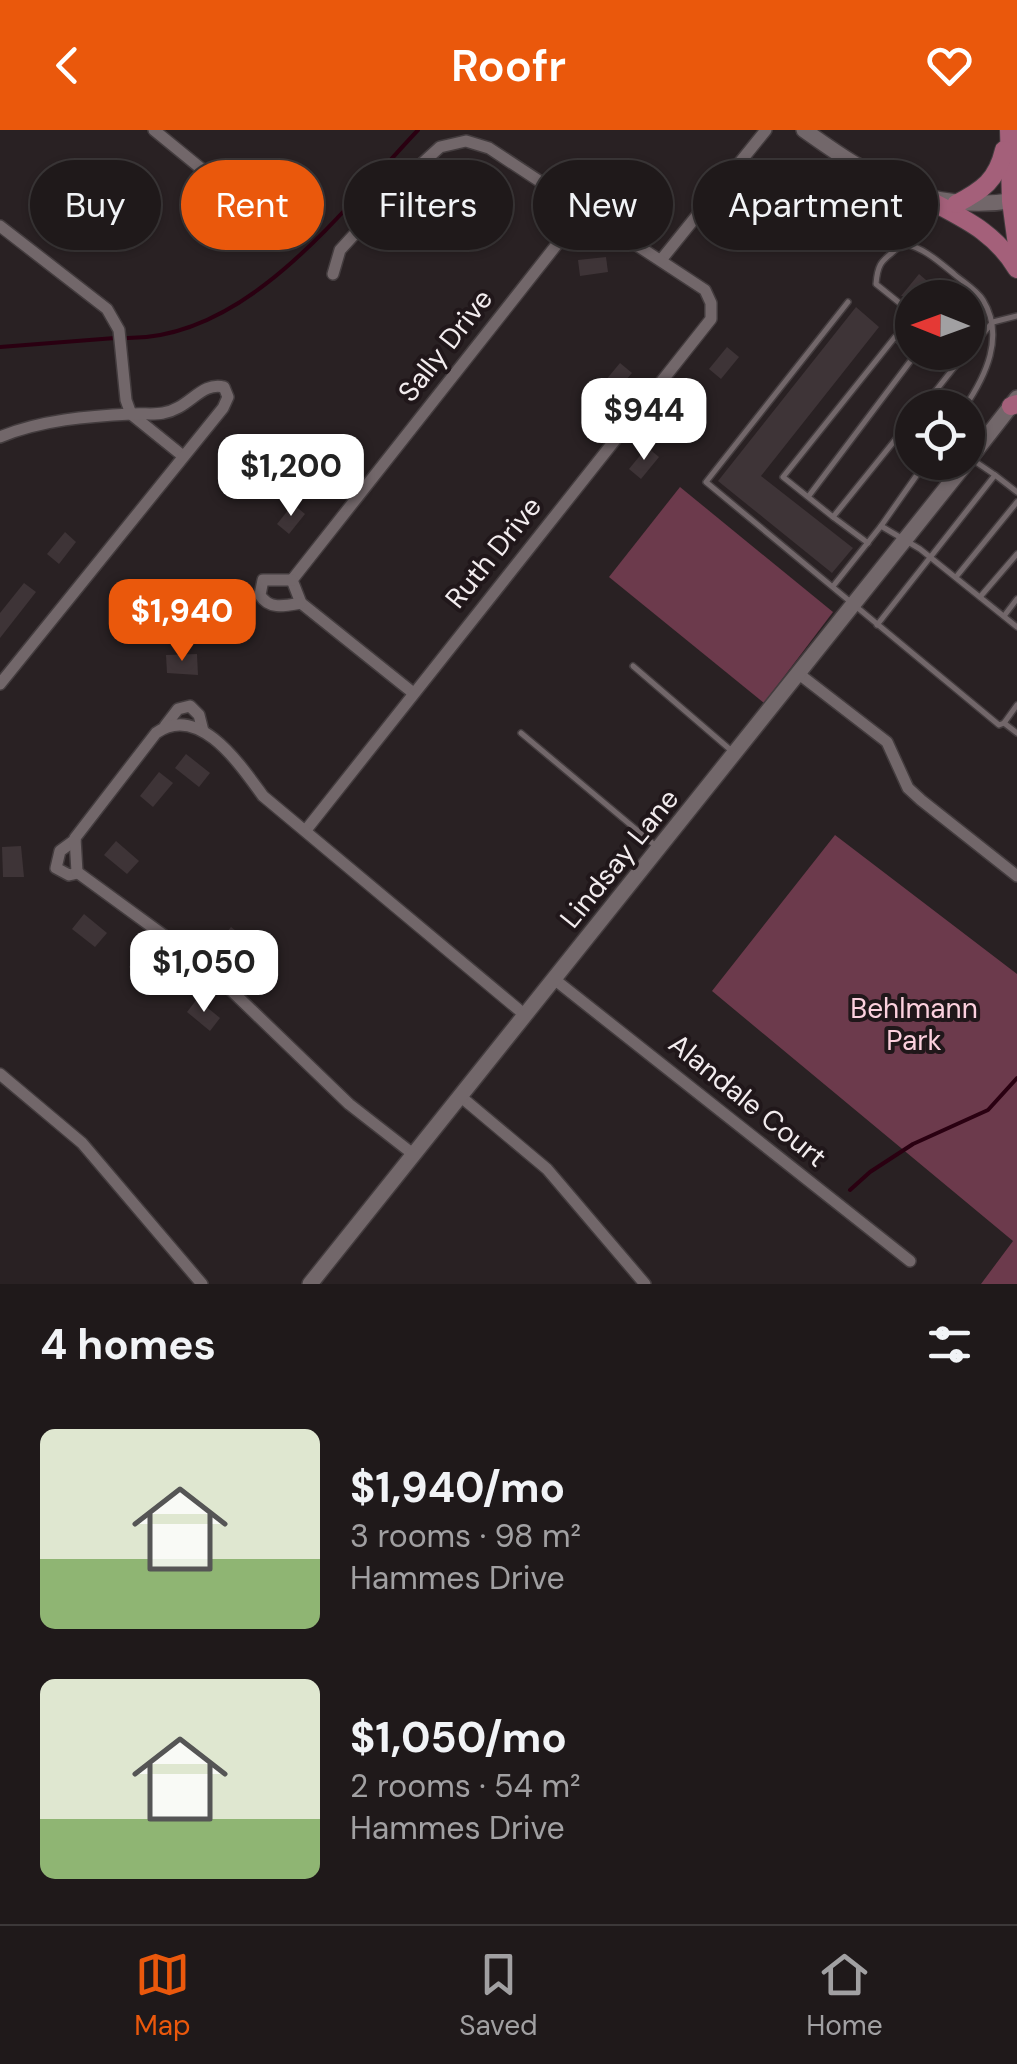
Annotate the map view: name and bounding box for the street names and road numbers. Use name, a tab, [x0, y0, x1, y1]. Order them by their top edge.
street label: Sally Drive	[390, 281, 501, 409]
street label: Ruth Drive	[437, 489, 550, 616]
street label: Lindsay Lane	[552, 781, 687, 936]
street label: Alandale Court	[661, 1025, 834, 1175]

